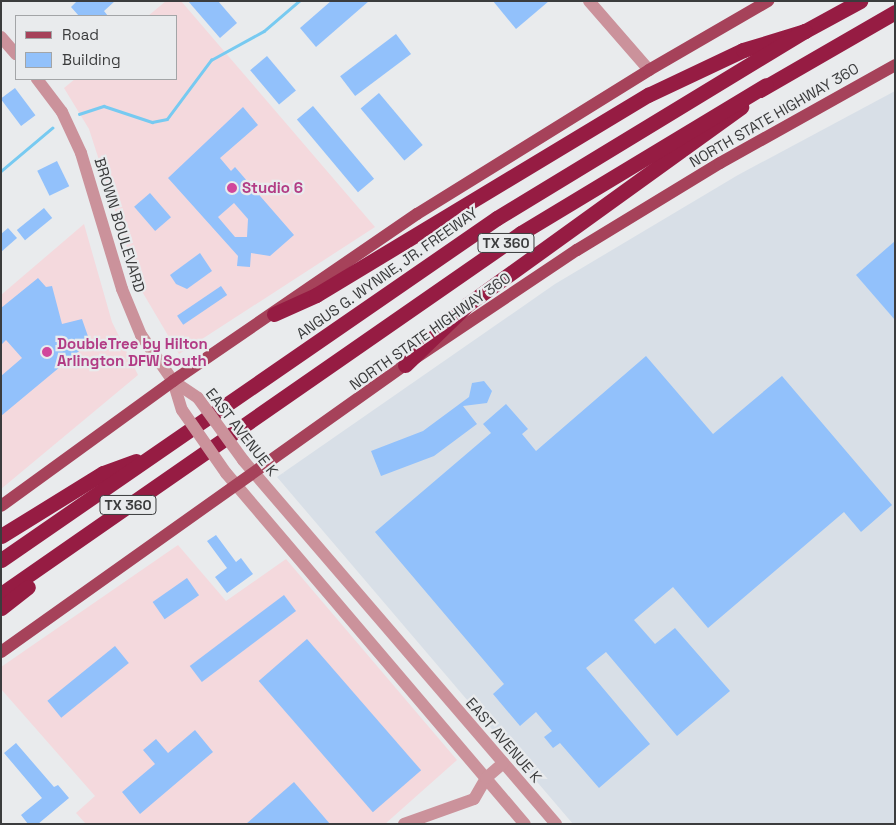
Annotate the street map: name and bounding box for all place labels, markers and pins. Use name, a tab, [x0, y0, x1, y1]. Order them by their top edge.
place label: Studio 6	[242, 179, 303, 197]
marker: Studio 6	[226, 182, 238, 194]
place label: DoubleTree by Hilton Arlington DFW South	[57, 334, 208, 369]
marker: DoubleTree by Hilton Arlington DFW South	[41, 346, 53, 358]

